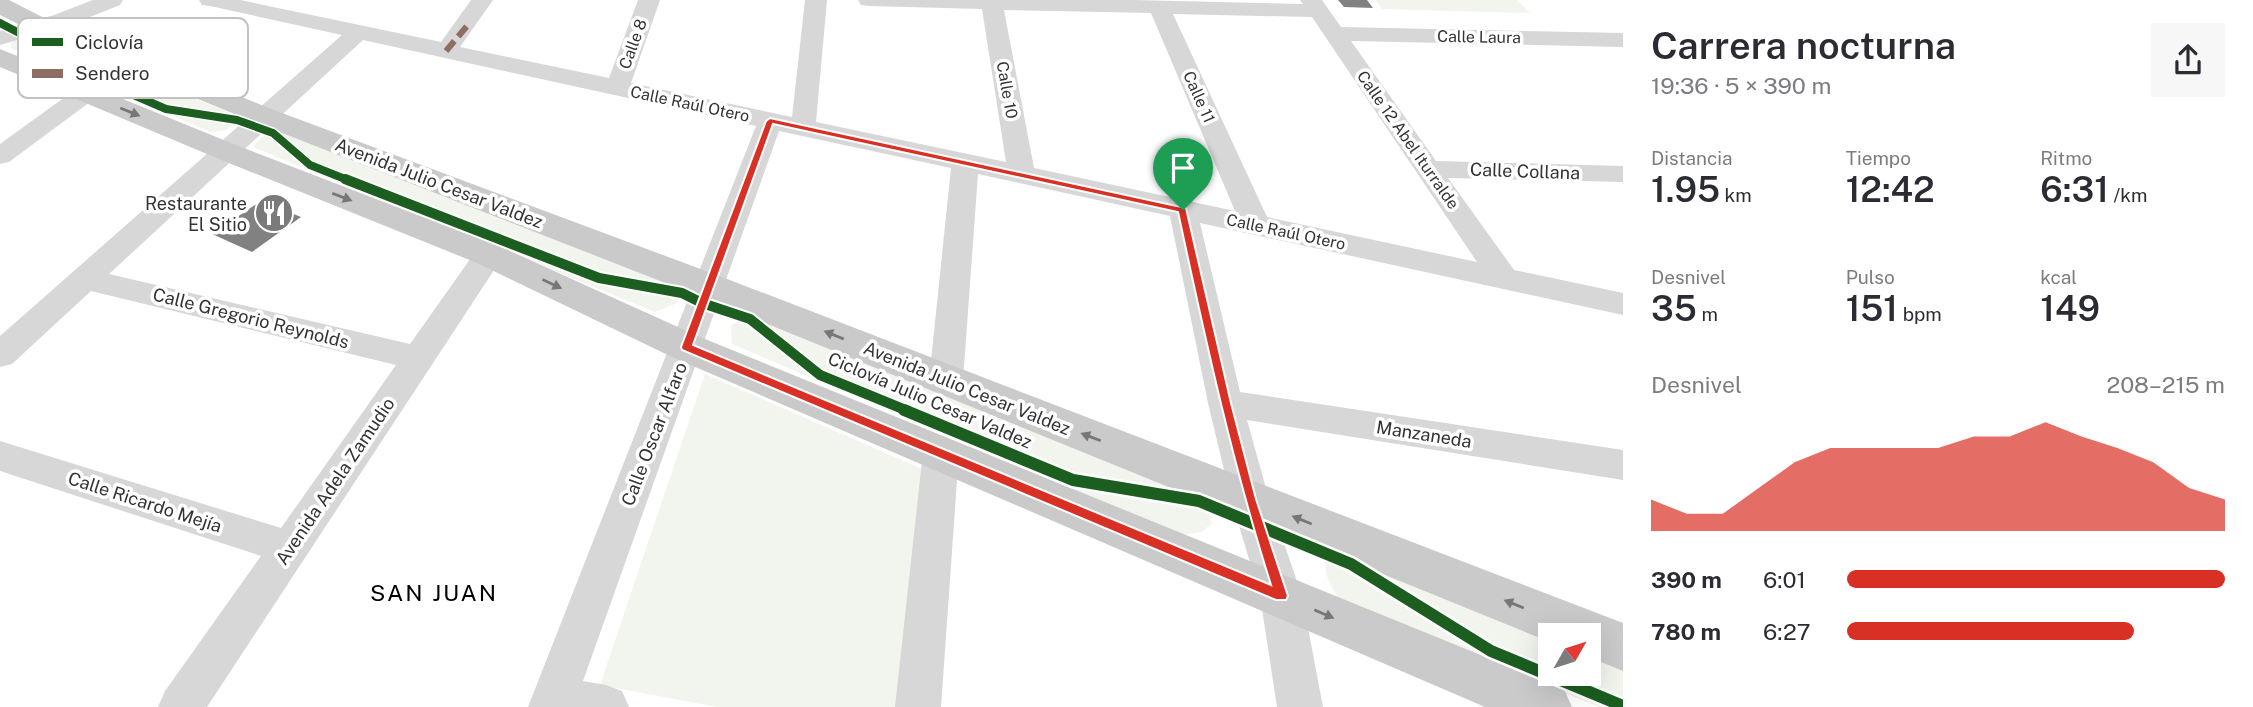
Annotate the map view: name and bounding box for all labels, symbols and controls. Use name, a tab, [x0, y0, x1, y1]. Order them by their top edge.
street label: Calle 8	[615, 16, 651, 72]
legend	[18, 18, 248, 98]
text: Carrera nocturna	[1651, 23, 1956, 68]
button: share	[2151, 23, 2225, 97]
street label: Calle Laura	[1437, 27, 1521, 47]
text: Ciclovía	[75, 31, 144, 53]
street label: Calle 10	[993, 60, 1021, 120]
text: Sendero	[75, 62, 150, 84]
street label: Calle 12 Abel Iturralde	[1353, 67, 1463, 213]
street label: Calle 11	[1179, 68, 1219, 126]
text: 19:36 · 5 × 390 m	[1651, 72, 1831, 99]
street label: Calle Raúl Otero	[629, 82, 751, 126]
one-way arrow	[120, 107, 141, 118]
street label: Avenida Julio Cesar Valdez	[332, 134, 546, 232]
pin	[1153, 138, 1213, 210]
text: Distancia	[1651, 147, 1733, 169]
text: Tiempo	[1846, 147, 1911, 169]
text: Ritmo	[2040, 147, 2092, 169]
icon: arrive	[1164, 149, 1202, 187]
street label: Calle Collana	[1470, 159, 1580, 183]
text: 1.95	[1651, 169, 1720, 210]
text: 12:42	[1846, 169, 1935, 210]
text: 6:31	[2040, 169, 2109, 210]
text: km	[1720, 184, 1752, 206]
text: /km	[2109, 184, 2147, 206]
restaurant icon: Restaurante El Sitio	[253, 192, 295, 234]
one-way arrow	[331, 192, 352, 203]
place label: Restaurante El Sitio	[145, 193, 247, 235]
street label: Calle Raúl Otero	[1225, 210, 1347, 254]
text: Desnivel	[1651, 266, 1726, 288]
text: Pulso	[1846, 266, 1895, 288]
text: kcal	[2040, 266, 2077, 288]
one-way arrow	[542, 278, 562, 290]
street label: Calle Gregorio Reynolds	[151, 283, 351, 353]
text: 35	[1651, 288, 1697, 329]
text: 151	[1846, 288, 1898, 329]
text: 149	[2040, 288, 2100, 329]
text: m	[1697, 303, 1718, 325]
text: bpm	[1898, 303, 1942, 325]
one-way arrow	[823, 330, 844, 341]
street label: Avenida Julio Cesar Valdez	[861, 337, 1073, 439]
street label: Ciclovía Julio Cesar Valdez	[825, 347, 1035, 453]
street label: Calle Oscar Alfaro	[617, 359, 691, 509]
text: Desnivel	[1651, 371, 1742, 398]
text: 208–215 m	[2106, 371, 2225, 398]
street label: Avenida Adela Zamudio	[271, 394, 399, 568]
street label: Manzaneda	[1375, 416, 1473, 452]
one-way arrow	[1080, 431, 1101, 442]
street label: Calle Ricardo Mejía	[66, 467, 224, 537]
one-way arrow	[1292, 515, 1313, 526]
text: 390 m	[1651, 566, 1722, 593]
text: 6:01	[1763, 566, 1806, 593]
district label: SAN JUAN	[370, 579, 498, 606]
one-way arrow	[1503, 598, 1524, 609]
one-way arrow	[1314, 608, 1334, 620]
text: 780 m	[1651, 618, 1721, 645]
text: 6:27	[1763, 618, 1810, 645]
north arrow	[1538, 623, 1601, 686]
map controls	[1538, 623, 1601, 686]

